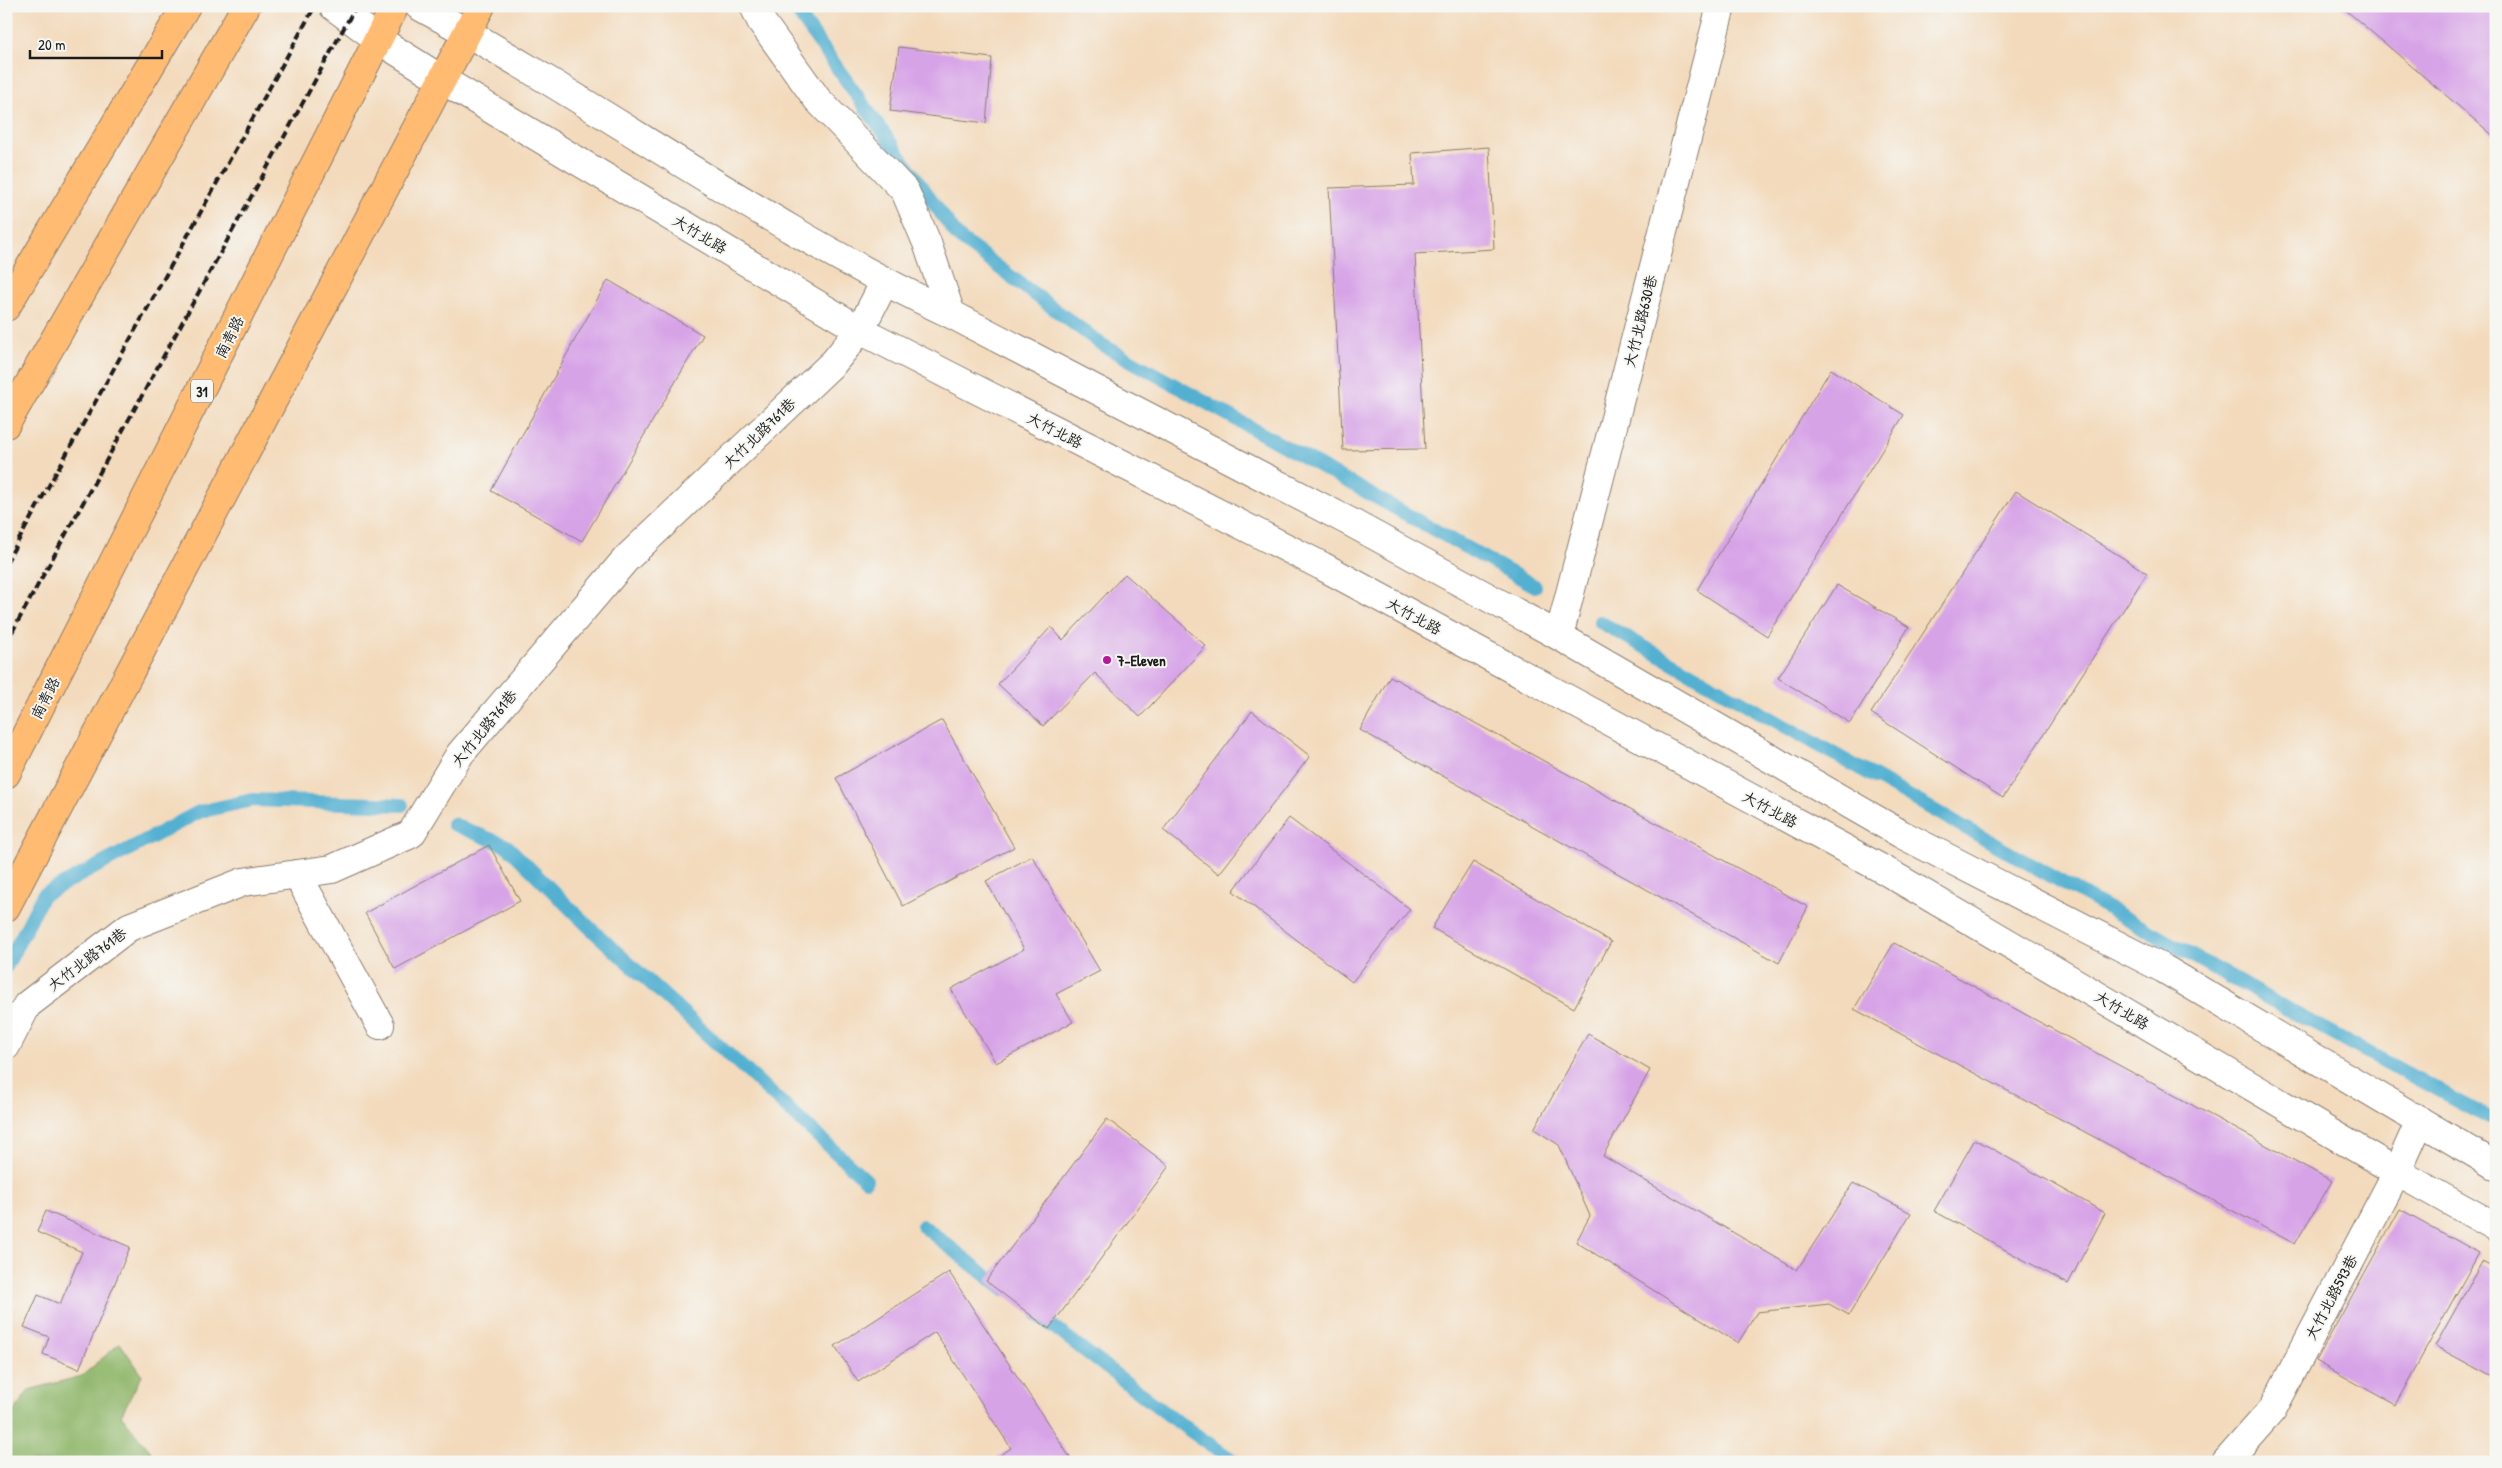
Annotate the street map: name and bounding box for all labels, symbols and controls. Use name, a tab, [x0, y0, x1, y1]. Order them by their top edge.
scale bar	[30, 28, 162, 60]
text: 20 m	[38, 34, 65, 55]
street label: 大竹北路	[669, 210, 731, 258]
street label: 大竹北路630巷	[1618, 273, 1662, 369]
street label: 南青路	[209, 312, 249, 362]
road number: 31	[191, 380, 213, 402]
street label: 大竹北路761巷	[718, 393, 800, 473]
street label: 大竹北路	[1023, 407, 1087, 453]
street label: 大竹北路	[1383, 593, 1445, 639]
place label: 7-Eleven	[1116, 650, 1166, 671]
marker: 7-Eleven	[1101, 654, 1113, 666]
street label: 南青路	[25, 673, 65, 723]
street label: 大竹北路761巷	[446, 685, 522, 771]
street label: 大竹北路	[1739, 786, 1801, 832]
street label: 大竹北路761巷	[43, 922, 131, 996]
street label: 大竹北路	[2091, 986, 2153, 1034]
street label: 大竹北路593巷	[2300, 1251, 2362, 1343]

